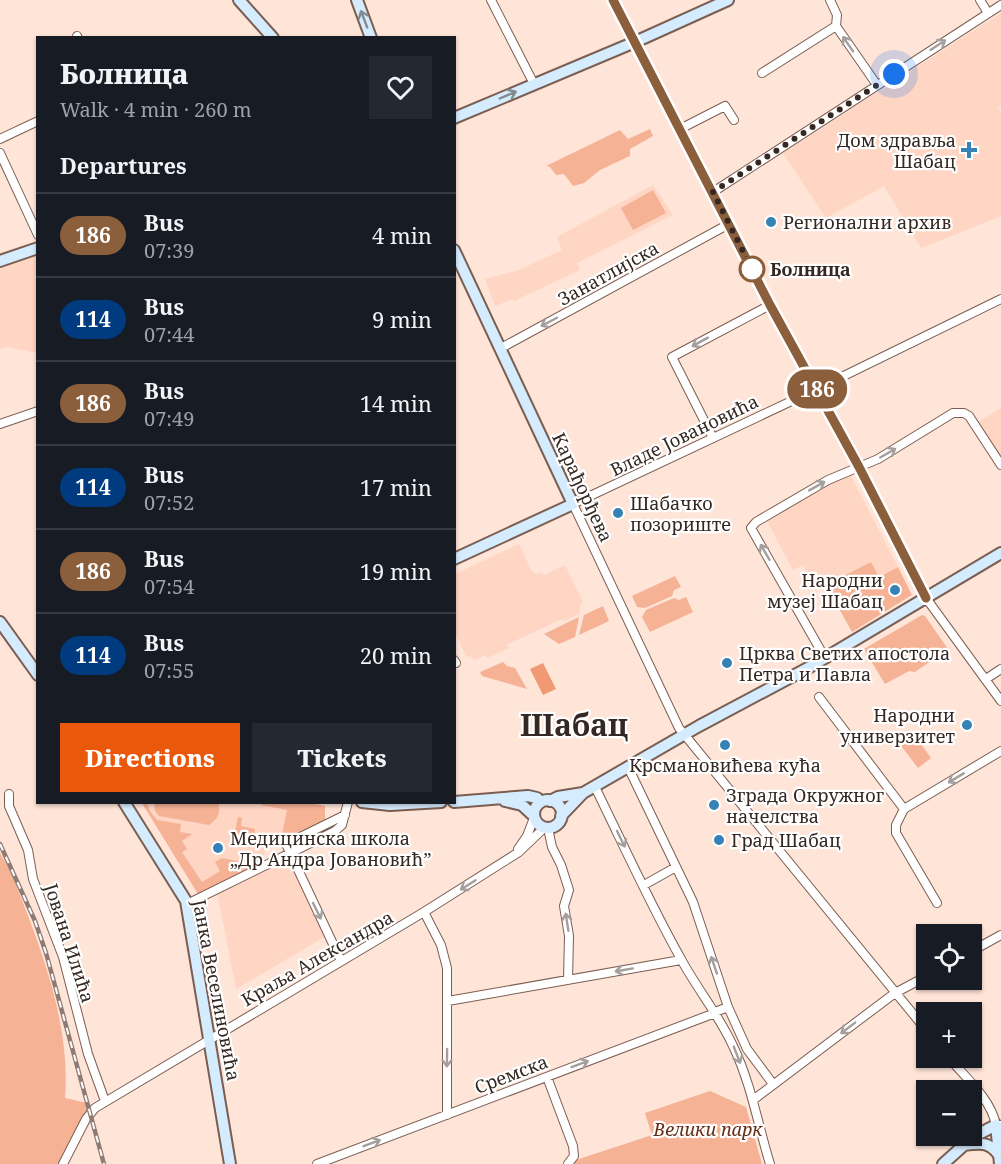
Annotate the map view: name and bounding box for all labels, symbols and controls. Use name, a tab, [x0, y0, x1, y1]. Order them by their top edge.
one-way arrow	[358, 10, 369, 29]
one-way arrow	[842, 36, 854, 53]
one-way arrow	[929, 39, 946, 51]
text: Болница	[60, 54, 189, 92]
button: heart	[369, 56, 432, 119]
your location	[879, 59, 909, 89]
one-way arrow	[499, 89, 517, 100]
text: Walk · 4 min · 260 m	[60, 96, 252, 123]
place label: Дом здравља Шабац	[837, 128, 956, 173]
marker: Дом здравља Шабац	[960, 141, 978, 159]
text: Departures	[60, 150, 187, 180]
text: Bus	[144, 207, 184, 237]
place label: Регионални архив	[783, 210, 951, 234]
marker: Регионални архив	[764, 215, 778, 229]
text: 4 min	[372, 220, 432, 250]
text: 186	[75, 221, 111, 249]
street label: Занатлијска	[553, 235, 663, 311]
text: 07:39	[144, 237, 194, 264]
marker: Болница	[739, 256, 765, 282]
place label: Болница	[770, 257, 851, 281]
text: Bus	[144, 291, 184, 321]
text: 9 min	[372, 304, 432, 334]
text: 114	[75, 305, 111, 333]
one-way arrow	[541, 316, 558, 328]
text: 07:44	[144, 321, 194, 348]
one-way arrow	[691, 337, 709, 348]
line badge: 186	[782, 370, 852, 408]
text: Bus	[144, 375, 184, 405]
text: 186	[799, 375, 835, 403]
text: 14 min	[360, 388, 432, 418]
text: 186	[75, 389, 111, 417]
street label: Владе Јовановића	[606, 389, 762, 481]
text: 07:49	[144, 405, 194, 432]
street label: Карађорђева	[547, 428, 619, 546]
one-way arrow	[879, 446, 896, 458]
text: Bus	[144, 459, 184, 489]
text: 17 min	[360, 472, 432, 502]
text: 114	[75, 473, 111, 501]
one-way arrow	[809, 480, 826, 492]
text: 07:52	[144, 489, 194, 516]
place label: Шабачко позориште	[630, 491, 731, 536]
marker: Шабачко позориште	[611, 506, 625, 520]
text: Bus	[144, 543, 184, 573]
one-way arrow	[759, 544, 771, 561]
text: 19 min	[360, 556, 432, 586]
text: 186	[75, 557, 111, 585]
place label: Народни музеј Шабац	[767, 568, 883, 613]
text: 07:54	[144, 573, 194, 600]
marker: Народни музеј Шабац	[888, 583, 902, 597]
text: Bus	[144, 627, 184, 657]
text: 20 min	[360, 640, 432, 670]
text: 114	[75, 641, 111, 669]
place label: Црква Светих апостола Петра и Павла	[739, 641, 950, 686]
marker: Црква Светих апостола Петра и Павла	[720, 656, 734, 670]
text: 07:55	[144, 657, 194, 684]
place label: Народни универзитет	[840, 703, 955, 748]
district label: Шабац	[520, 704, 628, 745]
marker: Народни универзитет	[960, 718, 974, 732]
button: Directions	[60, 723, 240, 792]
button: Tickets	[252, 723, 432, 792]
marker: Крсмановићева кућа	[718, 738, 732, 752]
place label: Крсмановићева кућа	[629, 753, 821, 777]
one-way arrow	[948, 772, 965, 784]
place label: Зграда Окружног начелства	[726, 783, 885, 828]
marker: Зграда Окружног начелства	[707, 798, 721, 812]
place label: Медицинска школа „Др Андра Јовановић”	[230, 826, 432, 871]
place label: Град Шабац	[731, 828, 841, 852]
one-way arrow	[615, 830, 627, 847]
marker: Град Шабац	[712, 833, 726, 847]
marker: Медицинска школа „Др Андра Јовановић”	[211, 841, 225, 855]
street label: Јована Илића	[39, 879, 101, 1006]
one-way arrow	[460, 879, 476, 891]
street label: Јанка Веселиновића	[187, 896, 246, 1083]
one-way arrow	[311, 901, 323, 919]
street label: Краља Александра	[237, 905, 397, 1011]
one-way arrow	[561, 912, 572, 932]
map controls	[916, 924, 982, 1146]
button: locate	[916, 924, 982, 990]
one-way arrow	[708, 957, 719, 975]
one-way arrow	[614, 965, 634, 976]
button: +	[916, 1002, 982, 1068]
one-way arrow	[841, 1022, 857, 1034]
one-way arrow	[732, 1045, 743, 1064]
one-way arrow	[441, 1047, 453, 1067]
street label: Сремска	[471, 1049, 551, 1099]
one-way arrow	[570, 1058, 589, 1069]
button: −	[916, 1080, 982, 1146]
park label: Велики парк	[652, 1117, 763, 1141]
one-way arrow	[362, 1137, 380, 1148]

